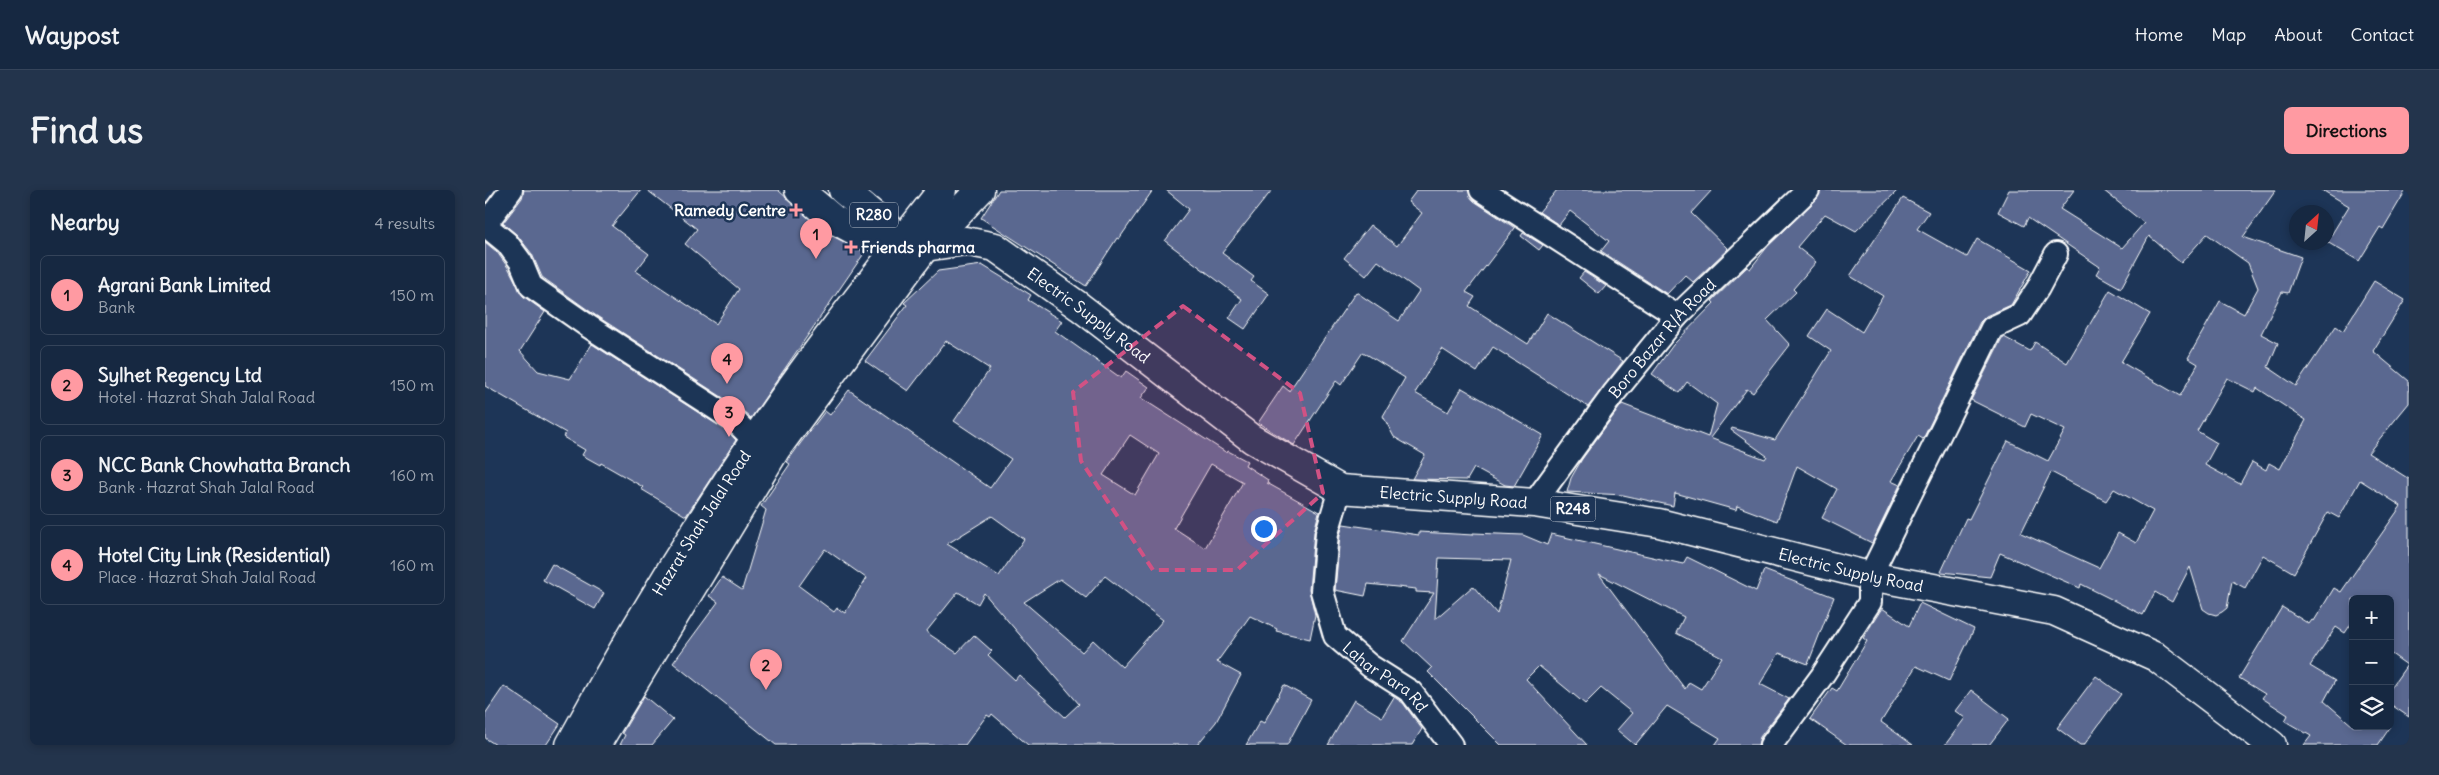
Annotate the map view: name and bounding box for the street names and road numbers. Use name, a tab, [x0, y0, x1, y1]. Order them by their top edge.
road number: R280	[850, 202, 898, 228]
street label: Electric Supply Road	[1023, 263, 1154, 367]
street label: Boro Bazar R/A Road	[1604, 274, 1720, 402]
street label: Hazrat Shah Jalal Road	[648, 447, 755, 599]
street label: Electric Supply Road	[1379, 482, 1528, 512]
road number: R248	[1551, 496, 1595, 522]
street label: Electric Supply Road	[1777, 543, 1925, 596]
street label: Lahar Para Rd	[1339, 637, 1432, 716]

